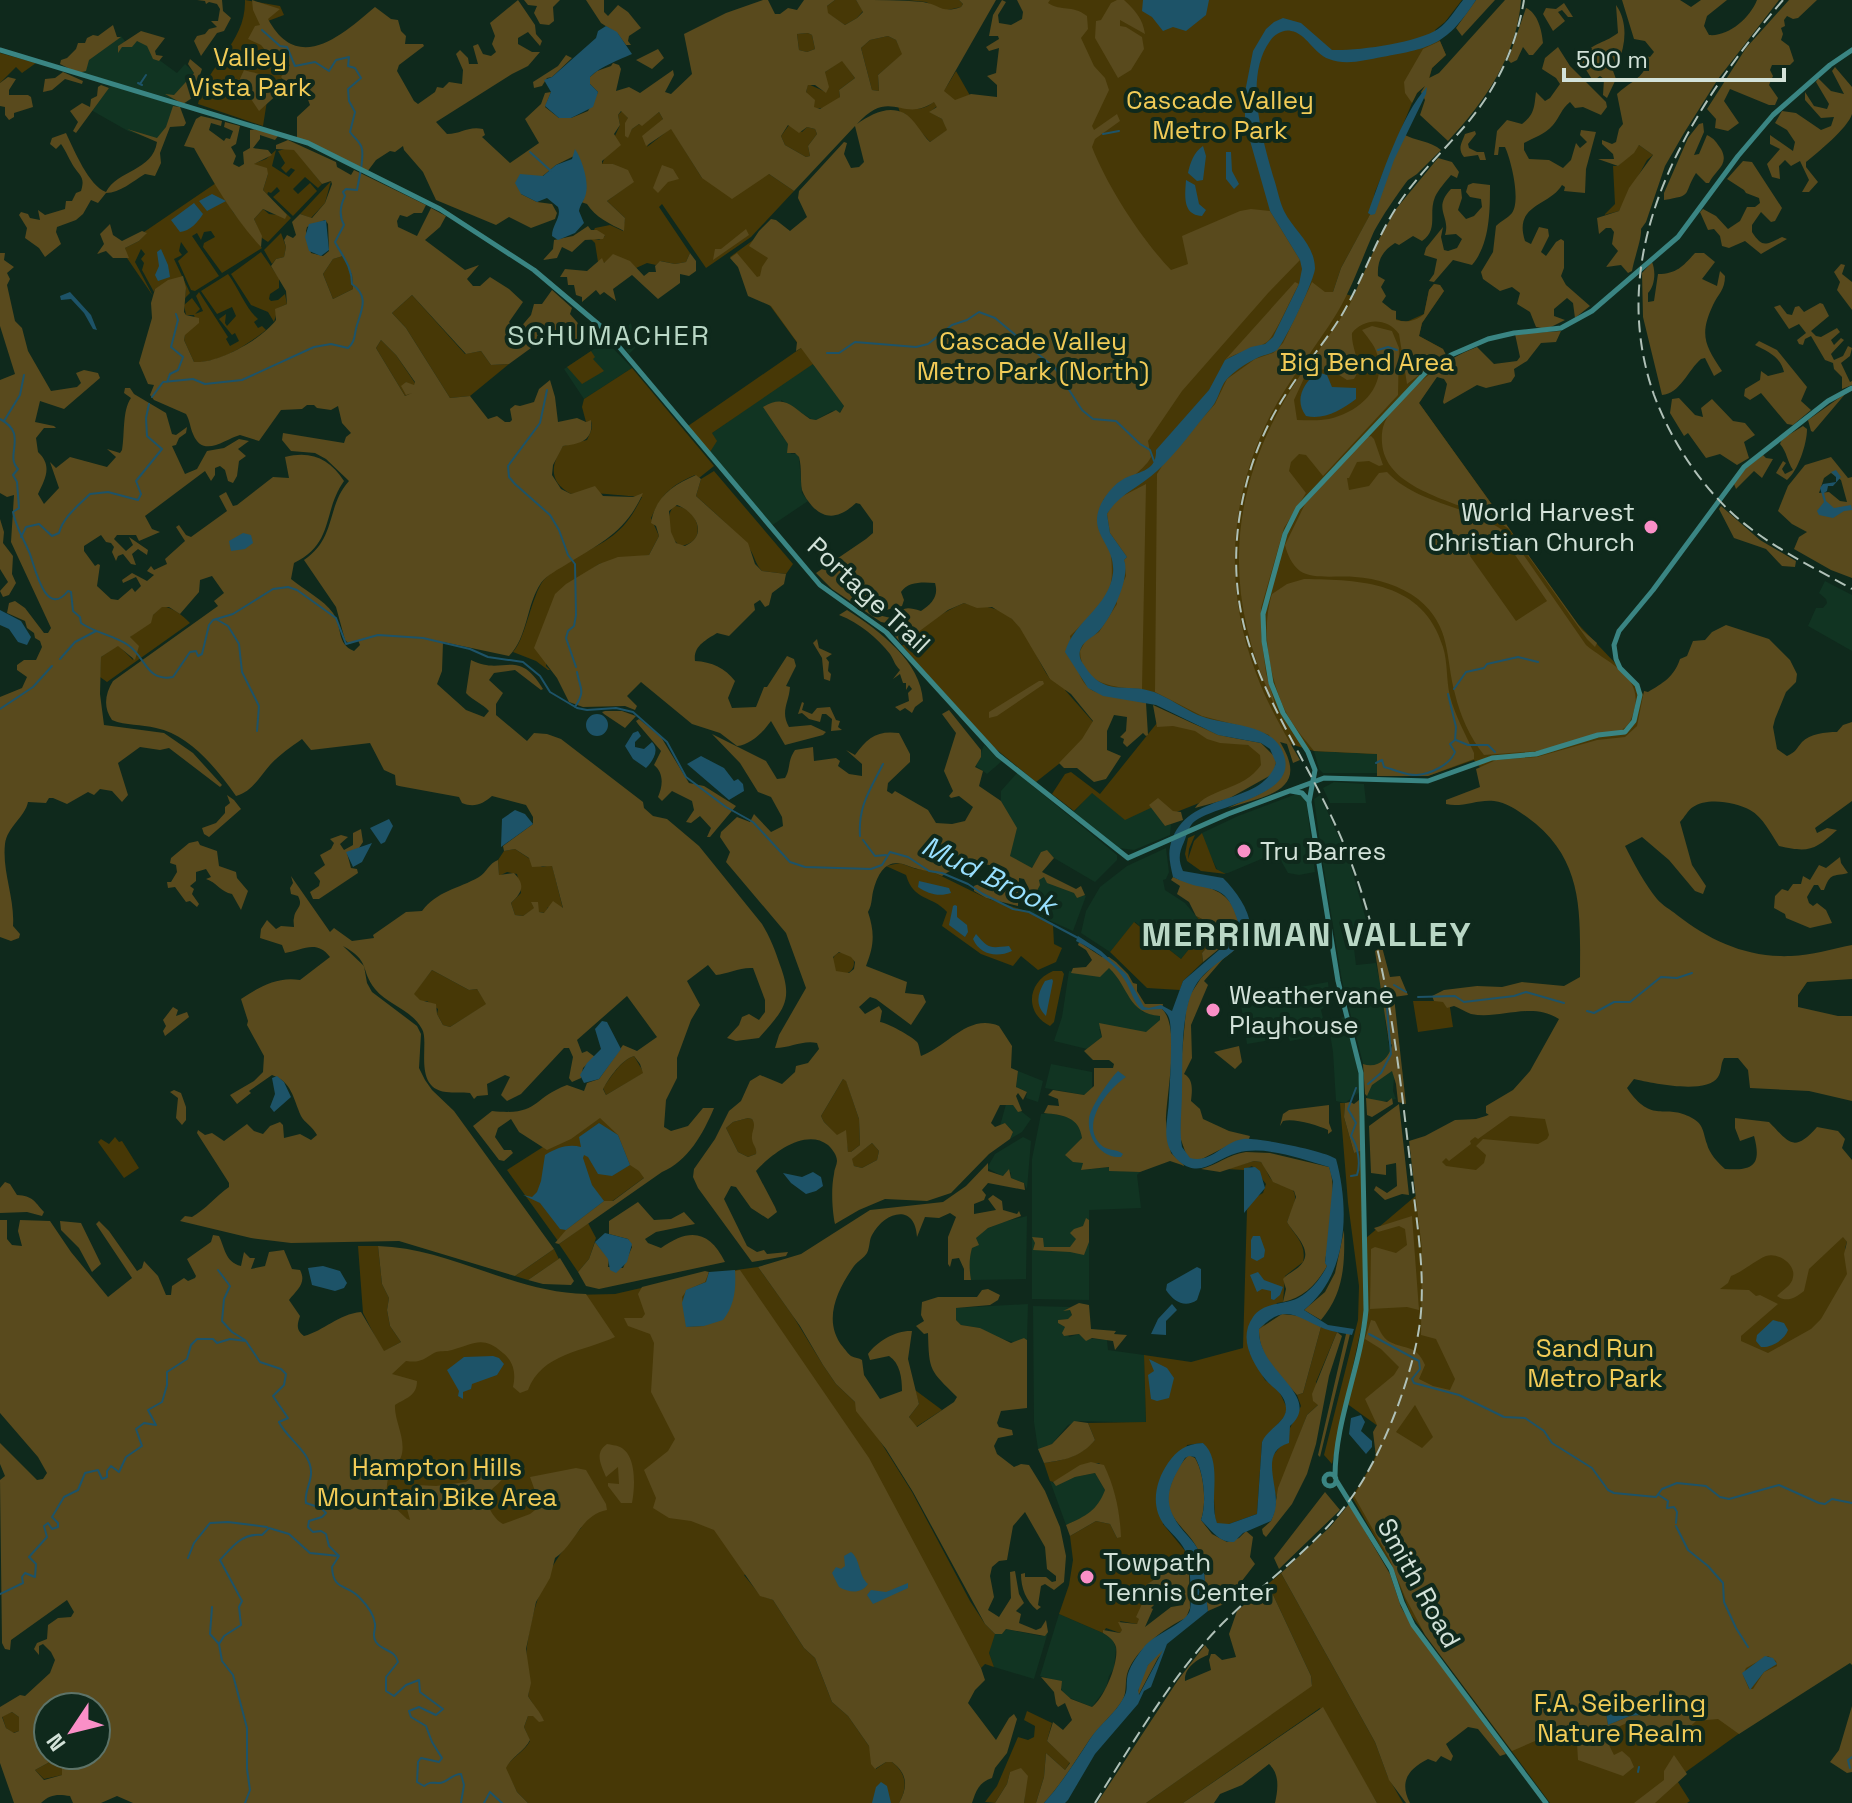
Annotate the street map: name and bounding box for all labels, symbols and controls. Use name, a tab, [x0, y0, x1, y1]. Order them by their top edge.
scale bar	[1564, 32, 1784, 82]
park label: Valley Vista Park	[188, 40, 312, 104]
text: 500 m	[1576, 44, 1648, 75]
park label: Cascade Valley Metro Park	[1126, 83, 1314, 147]
district label: SCHUMACHER	[507, 317, 711, 353]
park label: Cascade Valley Metro Park (North)	[917, 324, 1149, 388]
park label: Big Bend Area	[1280, 345, 1454, 379]
place label: World Harvest Christian Church	[1428, 495, 1635, 559]
marker: World Harvest Christian Church	[1642, 518, 1660, 536]
street label: Portage Trail	[800, 529, 938, 661]
water label: Mud Brook	[916, 827, 1065, 924]
place label: Tru Barres	[1260, 834, 1386, 868]
marker: Tru Barres	[1235, 842, 1253, 860]
district label: MERRIMAN VALLEY	[1141, 913, 1473, 956]
place label: Weathervane Playhouse	[1229, 978, 1394, 1042]
marker: Weathervane Playhouse	[1204, 1001, 1222, 1019]
park label: Sand Run Metro Park	[1527, 1331, 1663, 1395]
park label: Hampton Hills Mountain Bike Area	[317, 1450, 557, 1514]
street label: Smith Road	[1369, 1512, 1469, 1654]
place label: Towpath Tennis Center	[1103, 1545, 1274, 1609]
marker: Towpath Tennis Center	[1078, 1568, 1096, 1586]
park label: F.A. Seiberling Nature Realm	[1534, 1686, 1706, 1750]
north arrow	[32, 1691, 112, 1771]
text: N	[40, 1728, 71, 1757]

